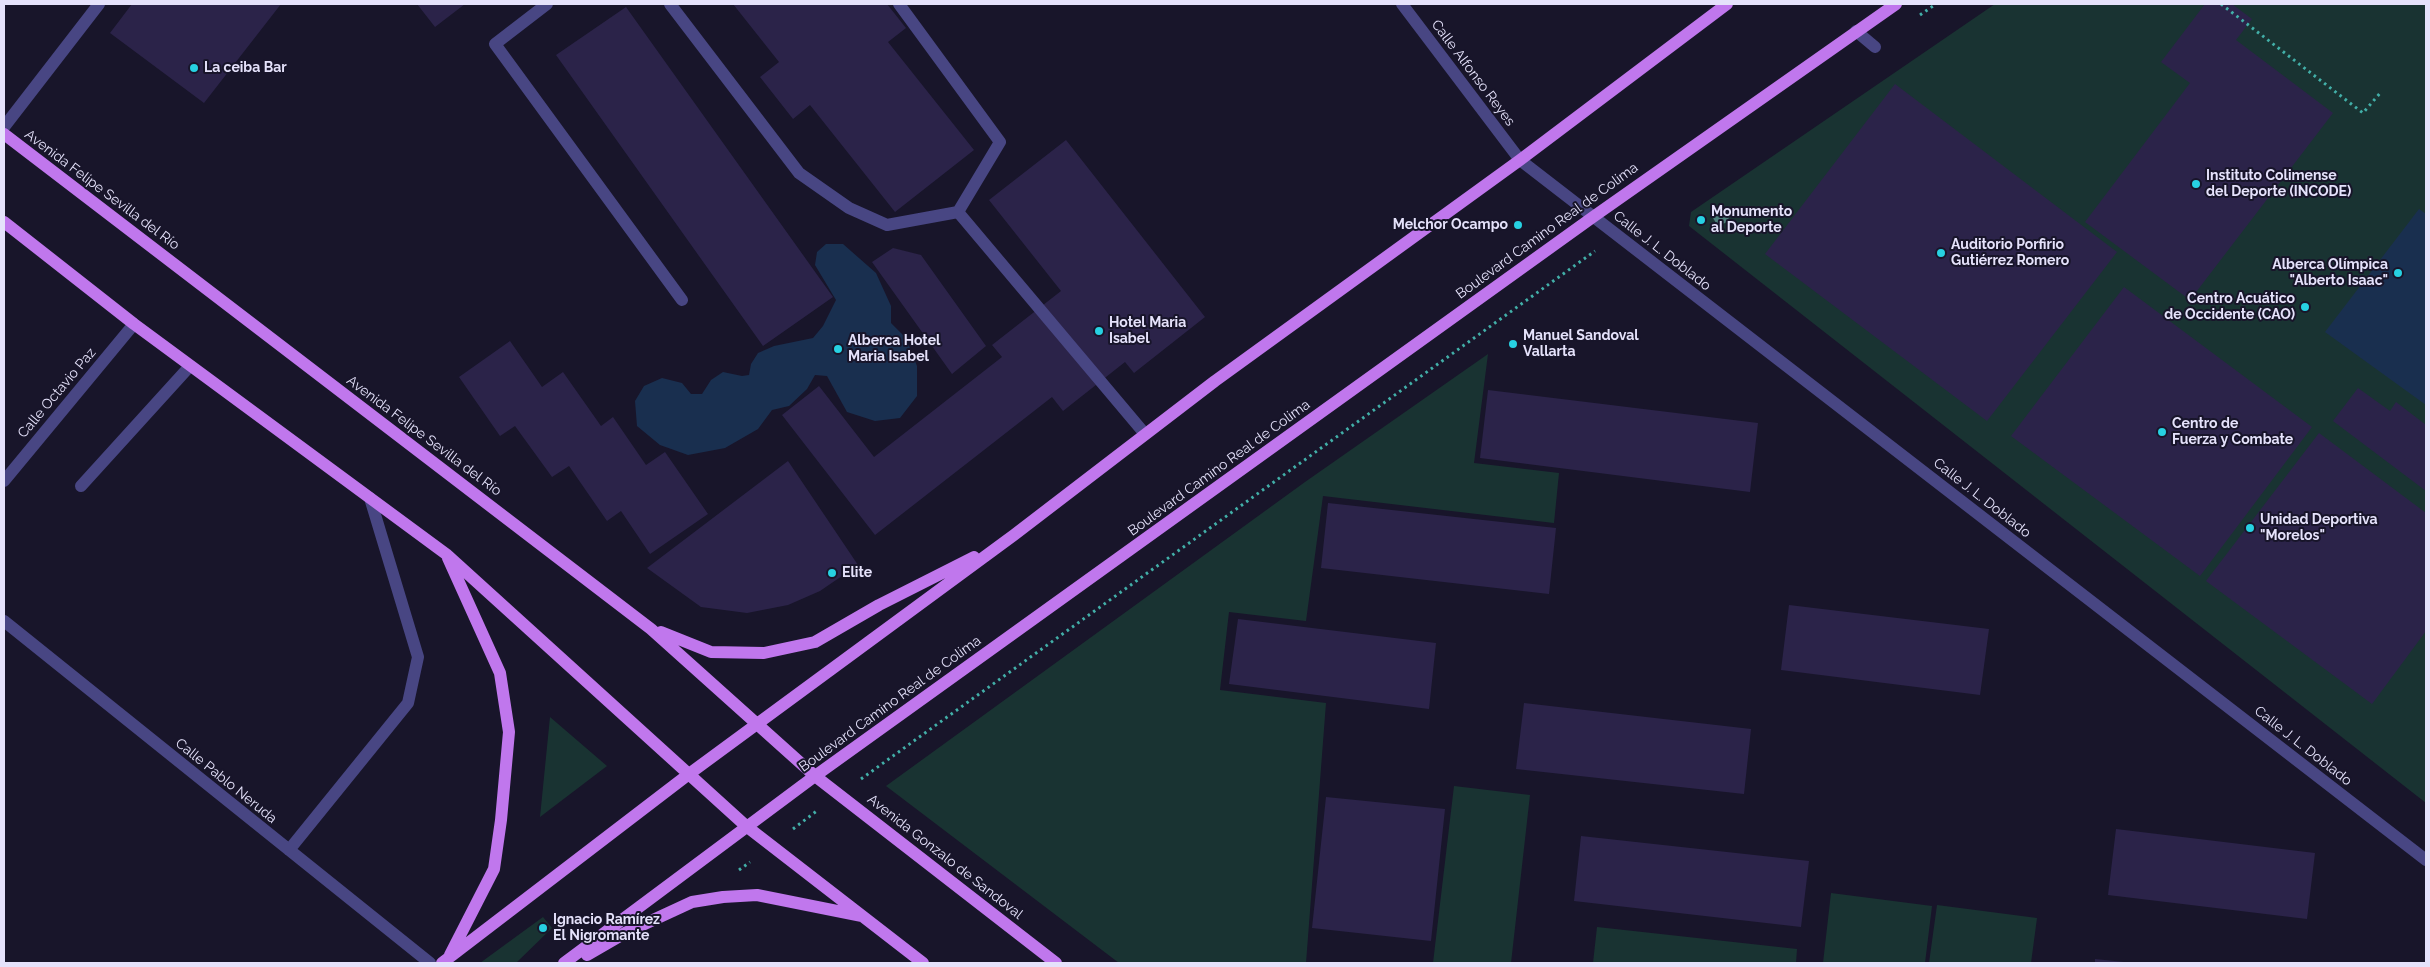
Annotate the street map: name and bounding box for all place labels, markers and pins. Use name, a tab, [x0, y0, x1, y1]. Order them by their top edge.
place label: La ceiba Bar	[204, 60, 287, 76]
marker: La ceiba Bar	[188, 62, 200, 74]
place label: Instituto Colimense del Deporte (INCODE)	[2206, 168, 2351, 200]
marker: Instituto Colimense del Deporte (INCODE)	[2190, 178, 2202, 190]
place label: Monumento al Deporte	[1711, 204, 1792, 236]
marker: Monumento al Deporte	[1695, 214, 1707, 226]
place label: Melchor Ocampo	[1393, 217, 1508, 233]
marker: Melchor Ocampo	[1512, 219, 1524, 231]
place label: Auditorio Porfirio Gutiérrez Romero	[1951, 237, 2069, 270]
marker: Auditorio Porfirio Gutiérrez Romero	[1935, 247, 1947, 259]
place label: Alberca Olímpica "Alberto Isaac"	[2272, 257, 2388, 290]
marker: Alberca Olímpica "Alberto Isaac"	[2392, 267, 2404, 279]
place label: Centro Acuático de Occidente (CAO)	[2164, 291, 2295, 324]
marker: Centro Acuático de Occidente (CAO)	[2299, 301, 2311, 313]
place label: Hotel Maria Isabel	[1109, 315, 1186, 348]
marker: Hotel Maria Isabel	[1093, 325, 1105, 337]
place label: Manuel Sandoval Vallarta	[1523, 328, 1639, 361]
place label: Alberca Hotel Maria Isabel	[848, 333, 940, 366]
marker: Manuel Sandoval Vallarta	[1507, 338, 1519, 350]
marker: Alberca Hotel Maria Isabel	[832, 343, 844, 355]
place label: Centro de Fuerza y Combate	[2172, 416, 2293, 448]
marker: Centro de Fuerza y Combate	[2156, 426, 2168, 438]
place label: Unidad Deportiva "Morelos"	[2260, 512, 2378, 544]
marker: Unidad Deportiva "Morelos"	[2244, 522, 2256, 534]
place label: Elite	[842, 565, 872, 581]
marker: Elite	[826, 567, 838, 579]
place label: Ignacio Ramírez El Nigromante	[553, 912, 660, 944]
marker: Ignacio Ramírez El Nigromante	[537, 922, 549, 934]

